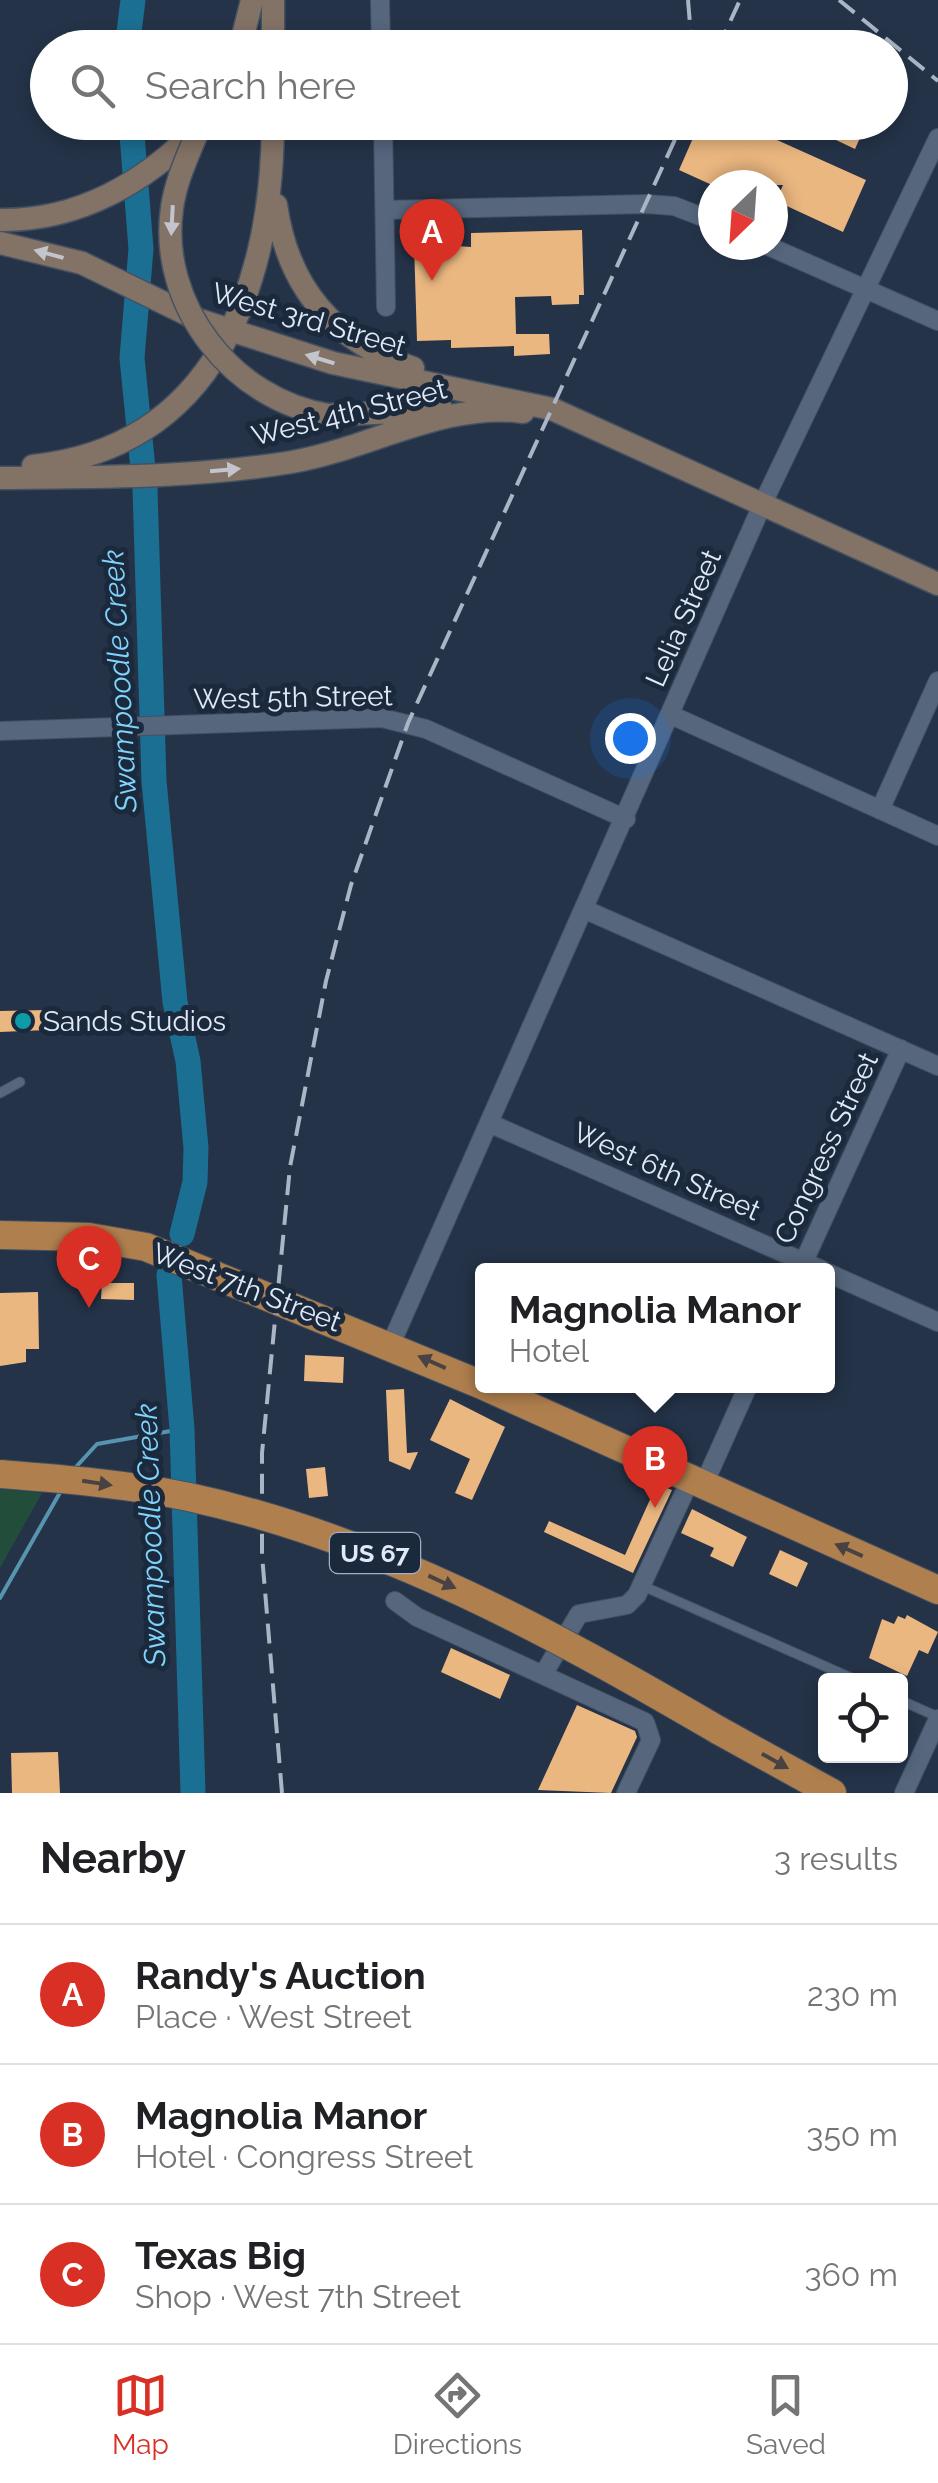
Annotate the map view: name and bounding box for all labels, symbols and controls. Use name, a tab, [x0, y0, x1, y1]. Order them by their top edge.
search box	[30, 30, 908, 140]
icon: search	[65, 58, 120, 113]
text: Search here	[145, 63, 356, 108]
north arrow	[698, 170, 788, 260]
pin: A	[400, 198, 464, 281]
one-way arrow	[164, 205, 180, 237]
one-way arrow	[33, 245, 64, 261]
street label: West 3rd Street	[208, 276, 410, 363]
one-way arrow	[304, 351, 335, 366]
street label: West 4th Street	[248, 372, 451, 453]
one-way arrow	[210, 462, 242, 478]
street label: Lelia Street	[639, 544, 729, 692]
water label: Swampoodle Creek	[95, 549, 144, 814]
street label: West 5th Street	[193, 679, 394, 716]
your location	[605, 713, 656, 764]
place label: Sands Studios	[43, 1005, 226, 1038]
marker: Sands Studios	[12, 1010, 34, 1032]
street label: Congress Street	[768, 1047, 885, 1249]
street label: West 6th Street	[568, 1115, 766, 1228]
pin: C	[56, 1226, 122, 1308]
street label: West 7th Street	[148, 1236, 346, 1339]
popup	[475, 1263, 835, 1393]
text: Magnolia Manor	[509, 1287, 801, 1332]
text: Hotel	[509, 1332, 589, 1369]
one-way arrow	[417, 1354, 447, 1370]
water label: Swampoodle Creek	[128, 1403, 173, 1668]
pin: B	[622, 1426, 688, 1508]
one-way arrow	[82, 1476, 113, 1491]
road number: US 67	[330, 1533, 420, 1573]
one-way arrow	[834, 1541, 863, 1558]
one-way arrow	[427, 1574, 457, 1590]
map controls	[818, 1673, 908, 1763]
button: locate	[818, 1673, 908, 1763]
one-way arrow	[760, 1753, 789, 1770]
text: Nearby	[40, 1834, 186, 1883]
text: 3 results	[774, 1840, 898, 1877]
text: Randy's Auction	[135, 1953, 426, 1998]
text: A	[62, 1976, 83, 2013]
text: 230 m	[807, 1976, 898, 2013]
text: Place · West Street	[135, 1998, 412, 2035]
text: Magnolia Manor	[135, 2093, 427, 2138]
text: B	[62, 2116, 83, 2153]
text: 350 m	[806, 2116, 898, 2153]
text: Hotel · Congress Street	[135, 2138, 473, 2175]
text: Texas Big	[135, 2233, 306, 2278]
text: C	[62, 2256, 83, 2293]
text: 360 m	[804, 2256, 898, 2293]
text: Shop · West 7th Street	[135, 2278, 461, 2315]
tab: Map	[112, 2368, 169, 2461]
tab: Directions	[393, 2368, 522, 2461]
tab: Saved	[746, 2368, 826, 2461]

